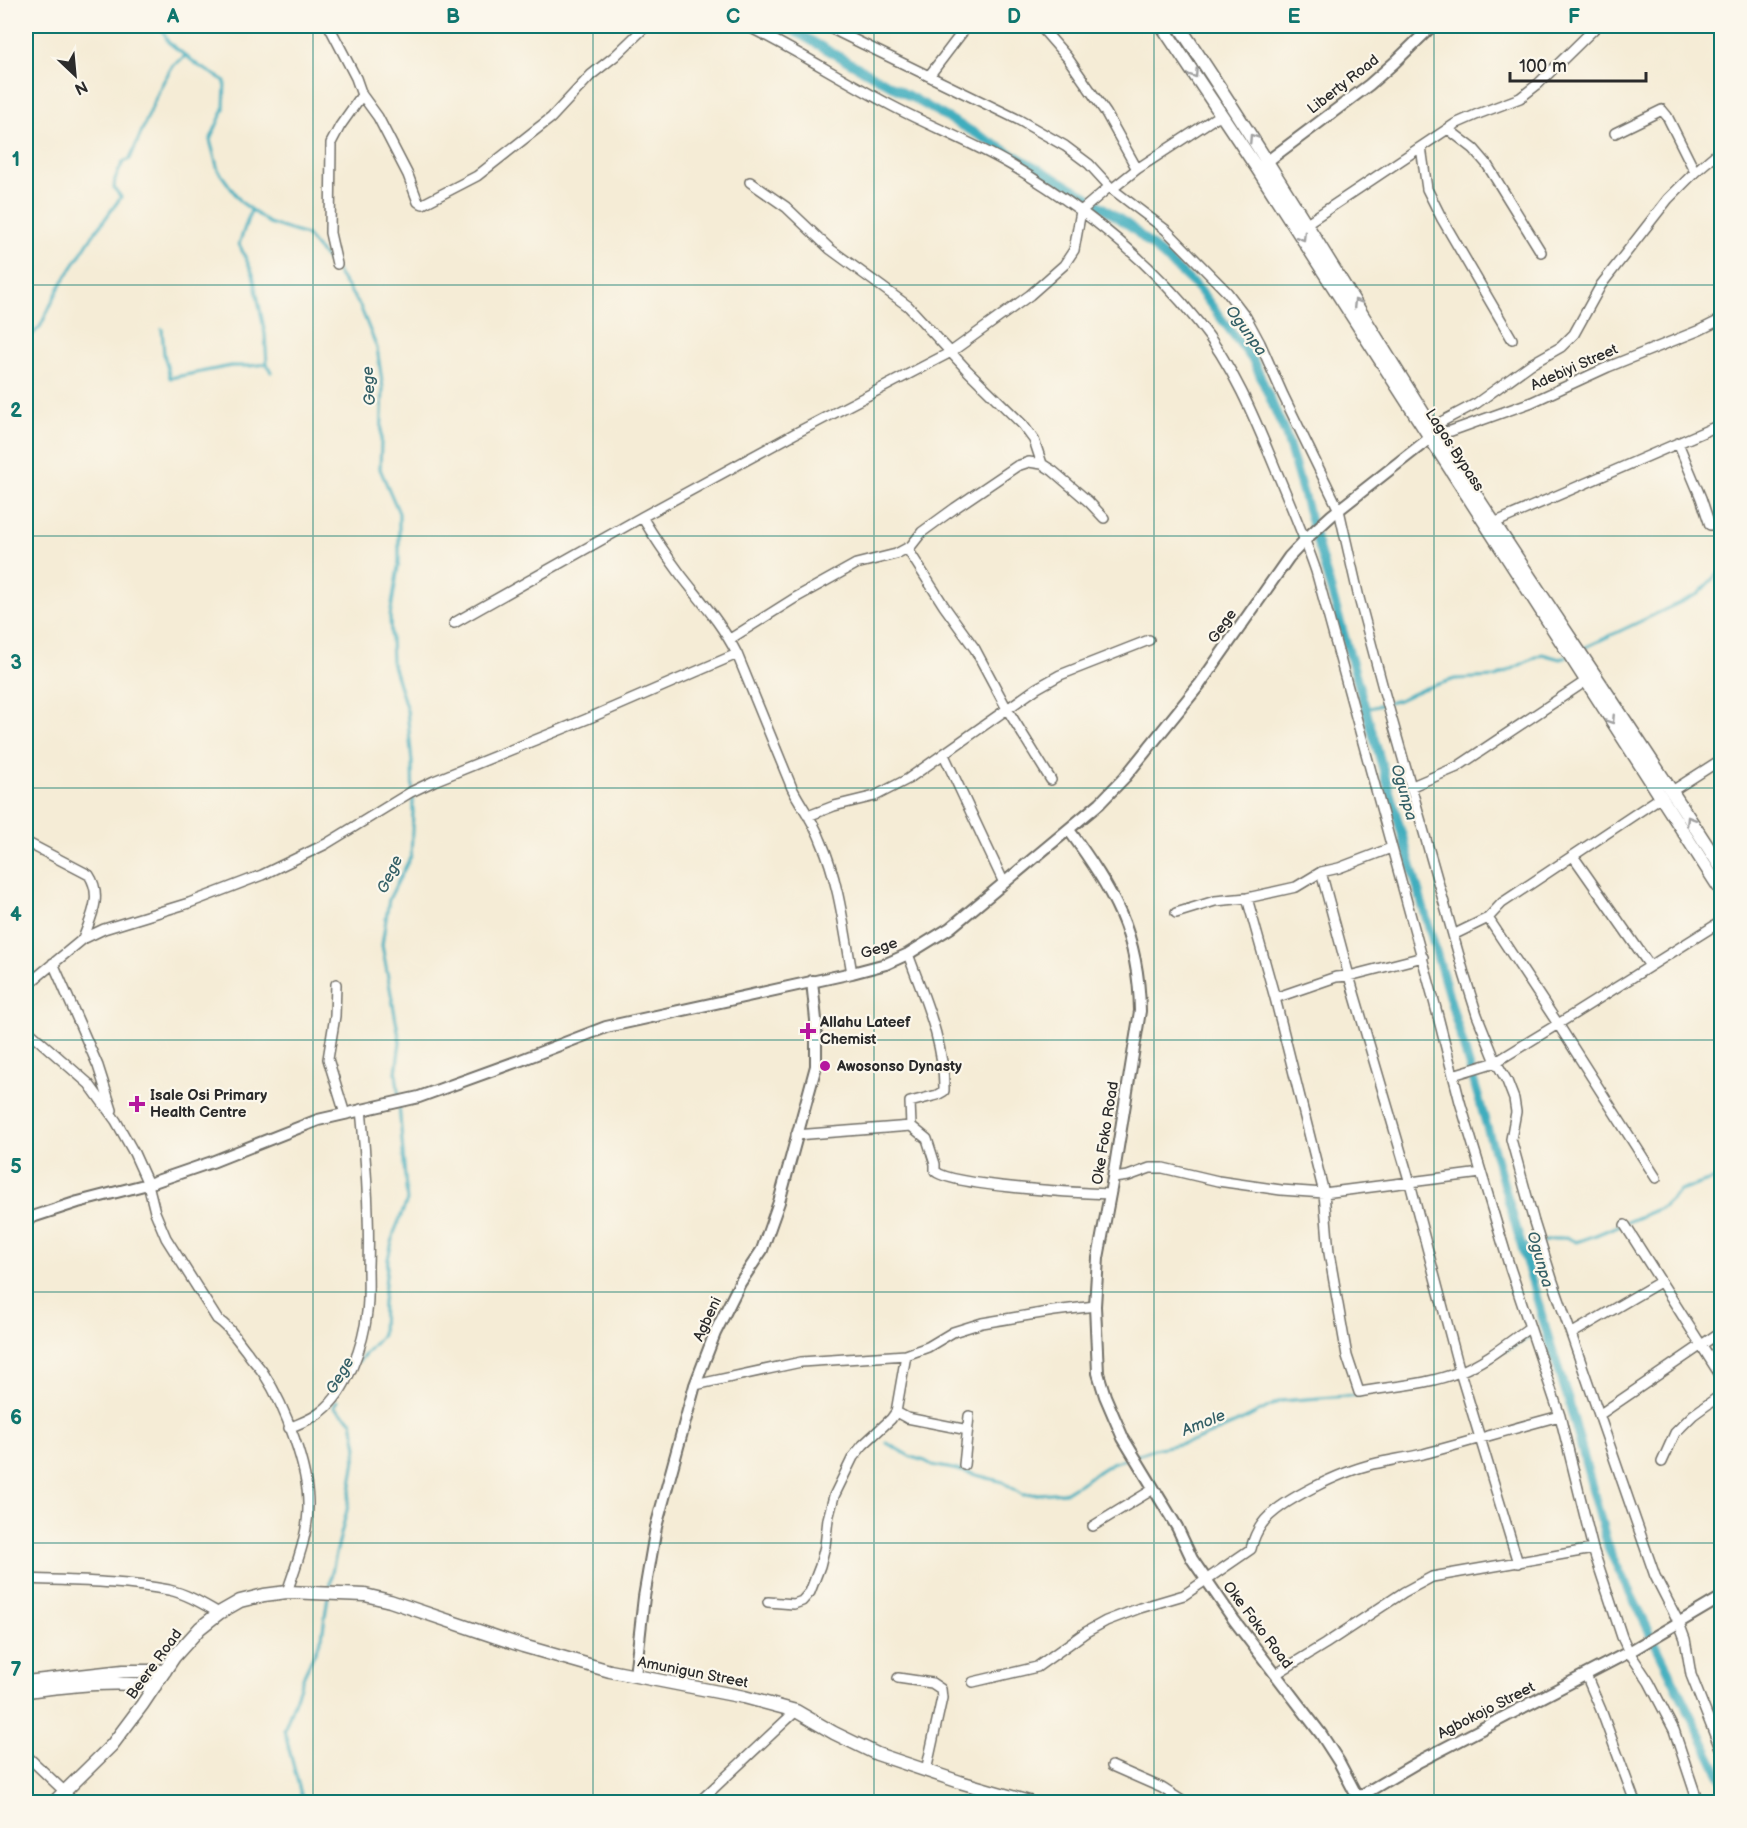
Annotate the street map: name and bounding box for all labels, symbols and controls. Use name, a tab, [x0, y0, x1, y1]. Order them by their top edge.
text: A	[166, 5, 180, 29]
text: B	[446, 5, 460, 29]
text: C	[726, 5, 740, 29]
text: D	[1007, 5, 1021, 29]
text: E	[1288, 5, 1301, 29]
text: F	[1568, 5, 1580, 29]
north arrow	[45, 45, 105, 105]
scale bar	[1510, 45, 1646, 83]
street label: Liberty Road	[1304, 50, 1383, 118]
text: 100 m	[1519, 56, 1567, 77]
one-way arrow	[1187, 68, 1199, 78]
text: N	[71, 76, 90, 98]
one-way arrow	[1249, 134, 1261, 144]
text: 1	[12, 148, 20, 172]
one-way arrow	[1294, 231, 1306, 241]
one-way arrow	[1352, 299, 1364, 309]
water label: Ogunpa	[1221, 302, 1270, 360]
street label: Adebiyi Street	[1528, 340, 1621, 395]
water label: Gege	[359, 366, 380, 406]
text: 2	[10, 399, 22, 423]
street label: Lagos Bypass	[1421, 405, 1489, 496]
street label: Gege	[1204, 605, 1241, 647]
text: 3	[10, 651, 22, 675]
one-way arrow	[1603, 713, 1614, 724]
water label: Ogunpa	[1386, 762, 1421, 823]
one-way arrow	[1686, 816, 1698, 826]
water label: Gege	[373, 853, 407, 897]
text: 4	[10, 903, 22, 927]
street label: Gege	[858, 933, 900, 964]
place label: Allahu Lateef Chemist	[819, 1013, 911, 1049]
marker: Allahu Lateef Chemist	[801, 1024, 815, 1038]
place label: Awosonso Dynasty	[836, 1057, 962, 1076]
marker: Awosonso Dynasty	[818, 1059, 832, 1073]
street label: Oke Foko Road	[1088, 1080, 1123, 1186]
place label: Isale Osi Primary Health Centre	[150, 1086, 267, 1122]
marker: Isale Osi Primary Health Centre	[128, 1095, 146, 1113]
text: 5	[10, 1155, 22, 1179]
water label: Ogunpa	[1522, 1229, 1557, 1290]
street label: Agbeni	[689, 1294, 726, 1344]
water label: Gege	[322, 1354, 358, 1398]
text: 6	[10, 1406, 22, 1430]
water label: Amole	[1178, 1406, 1228, 1441]
street label: Oke Foko Road	[1219, 1578, 1297, 1673]
street label: Beere Road	[123, 1625, 186, 1703]
street label: Amunigun Street	[636, 1652, 750, 1693]
text: 7	[10, 1658, 22, 1682]
street label: Agbokojo Street	[1434, 1678, 1538, 1743]

